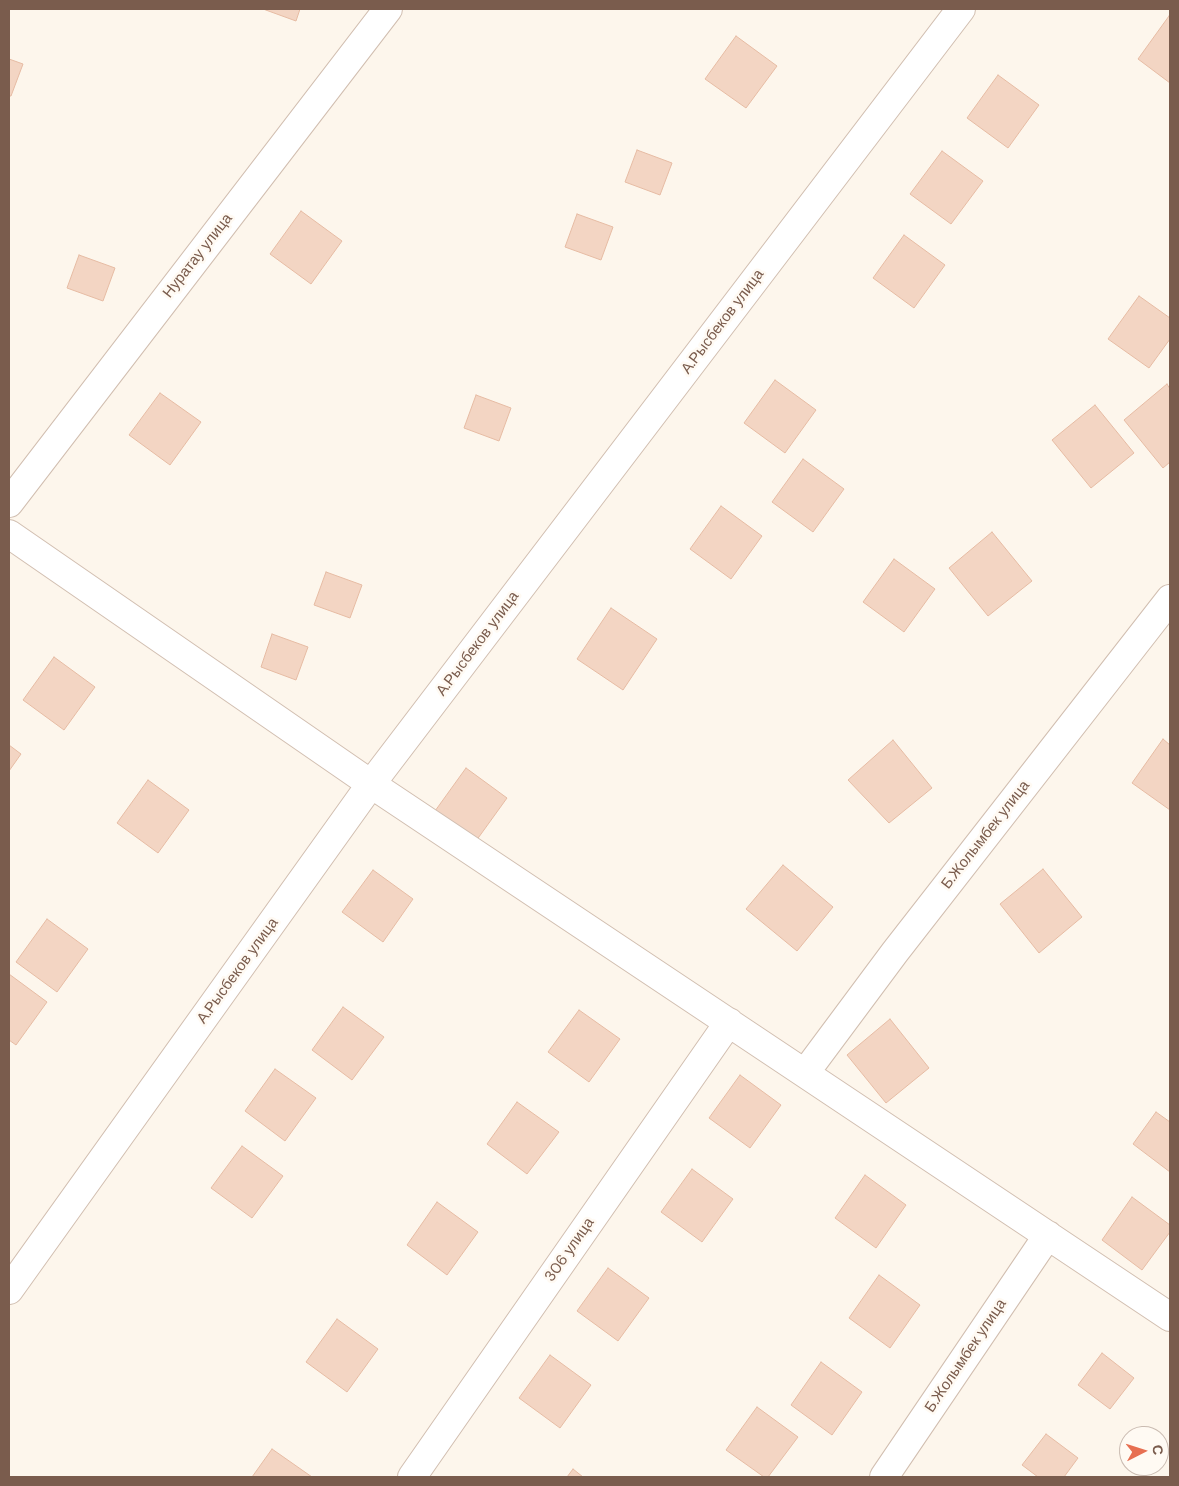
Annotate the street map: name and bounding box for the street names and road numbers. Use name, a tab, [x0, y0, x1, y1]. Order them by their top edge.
street label: Нуратау улица	[159, 210, 237, 302]
street label: А.Рысбеков улица	[678, 266, 768, 378]
street label: А.Рысбеков улица	[433, 588, 523, 700]
street label: Б.Жолымбек улица	[938, 777, 1034, 893]
street label: А.Рысбеков улица	[194, 915, 282, 1027]
street label: 306 улица	[541, 1215, 599, 1285]
street label: Б.Жолымбек улица	[921, 1296, 1011, 1416]

